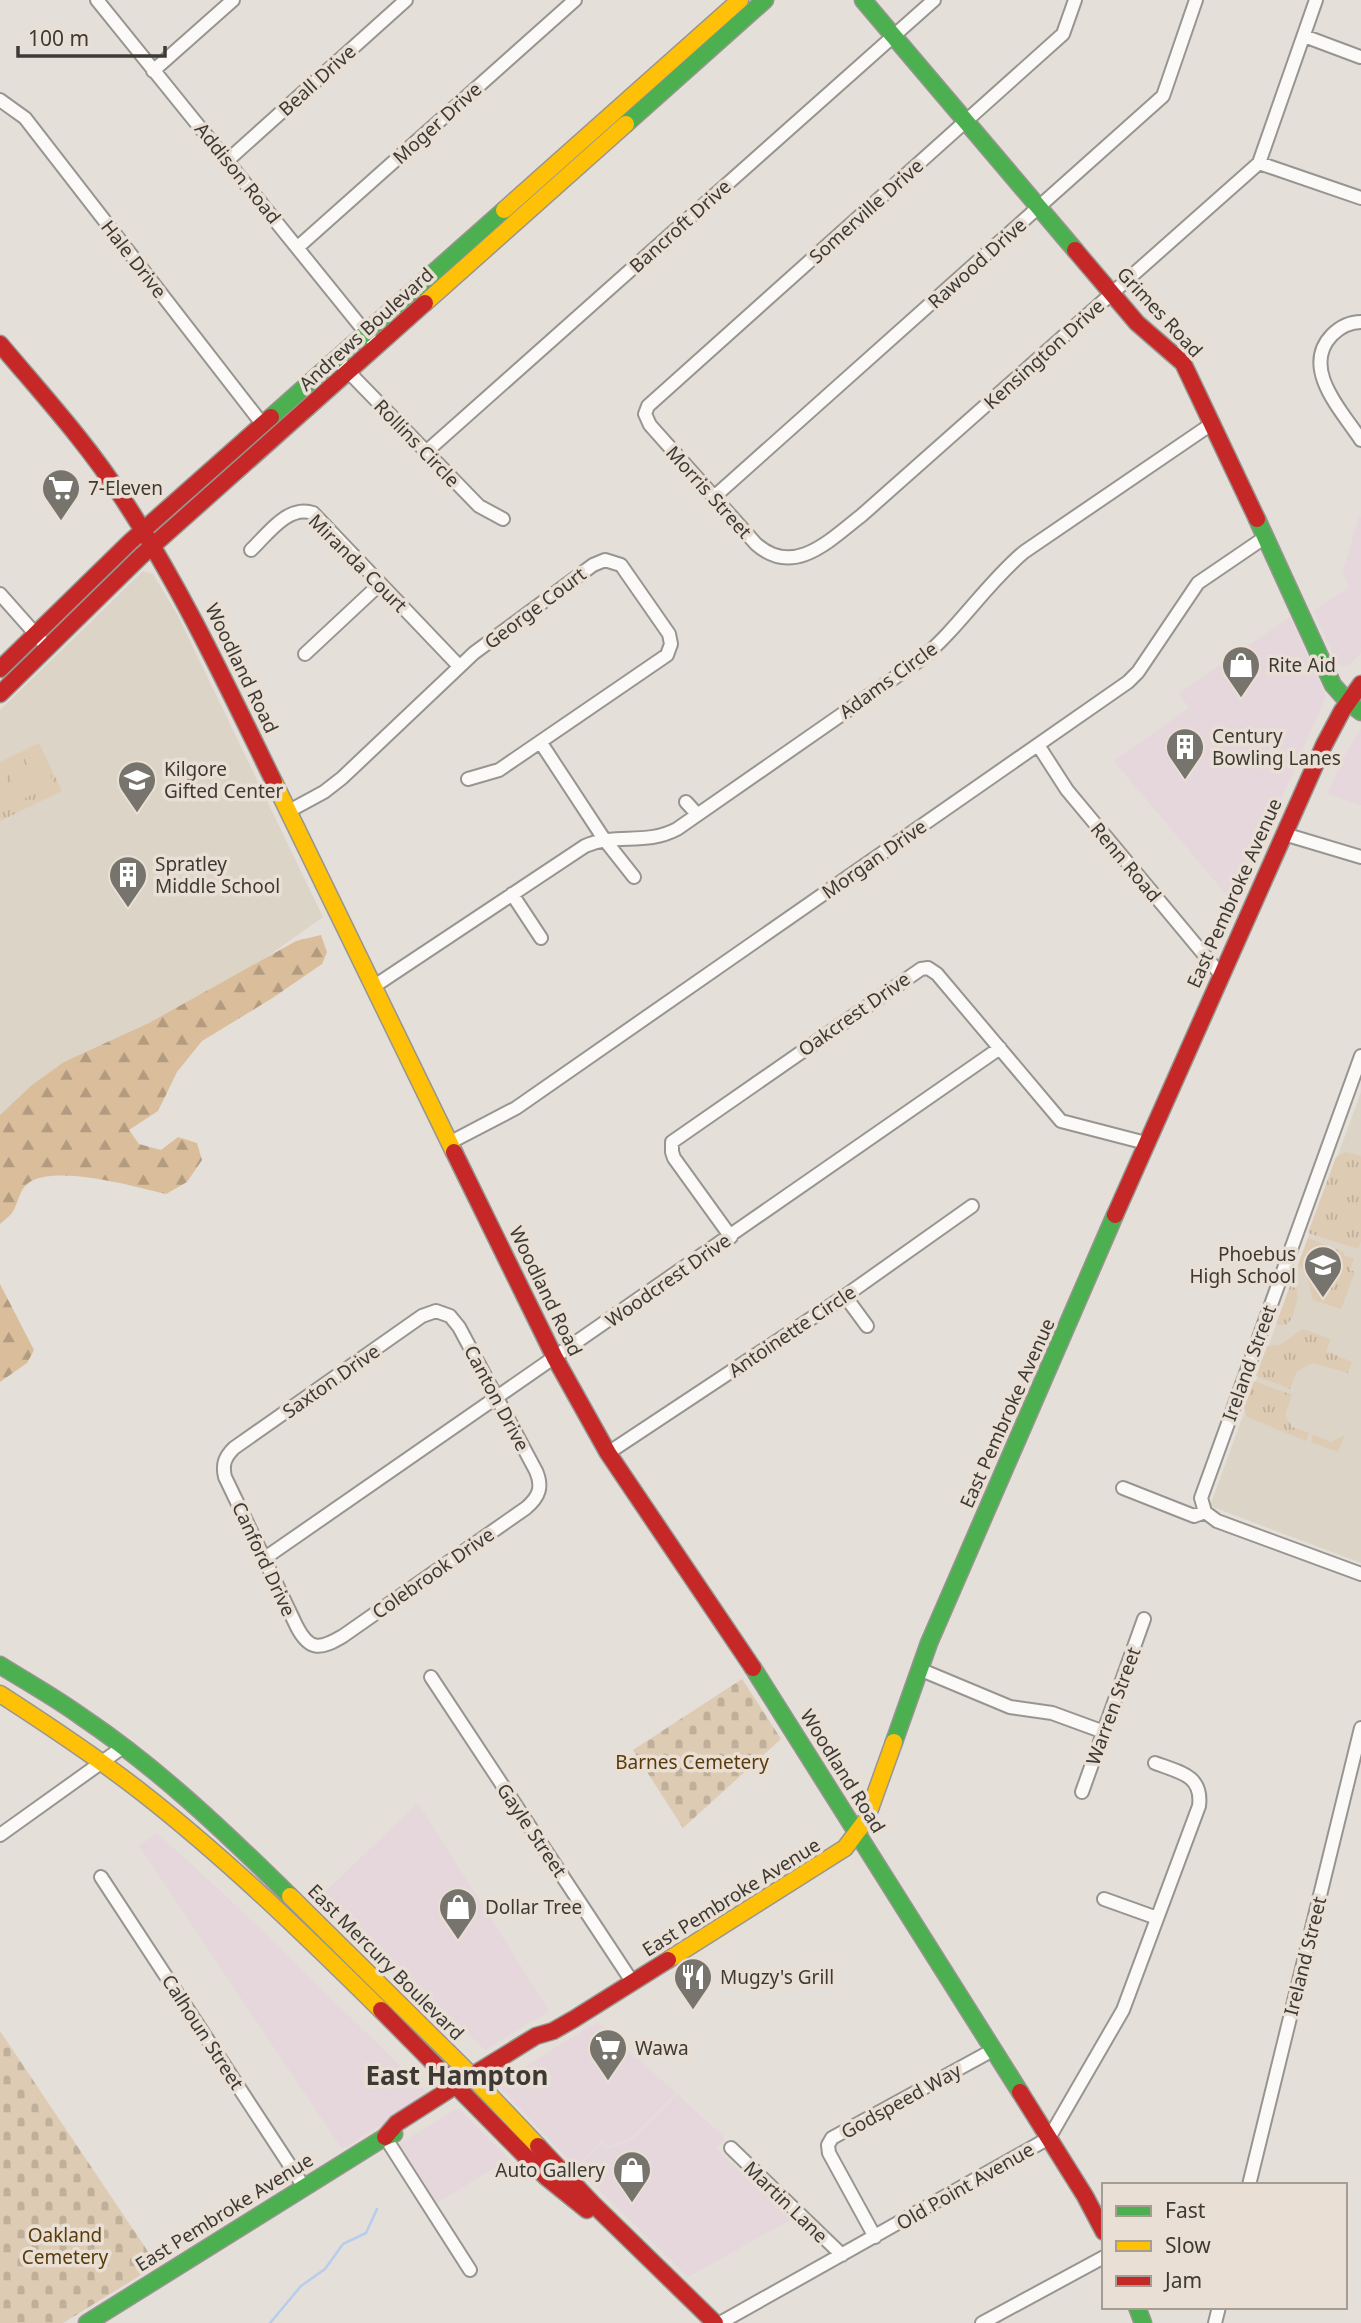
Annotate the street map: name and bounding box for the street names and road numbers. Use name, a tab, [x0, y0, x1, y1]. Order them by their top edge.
street label: Beall Drive	[273, 38, 361, 122]
street label: Moger Drive	[387, 76, 487, 170]
street label: Addison Road	[189, 117, 287, 229]
street label: Somerville Drive	[803, 153, 929, 269]
street label: Bancroft Drive	[624, 173, 736, 279]
street label: Rawood Drive	[922, 212, 1032, 314]
street label: Hale Drive	[95, 215, 173, 303]
street label: Grimes Road	[1111, 261, 1209, 363]
street label: Andrews Boulevard	[293, 262, 439, 396]
street label: Kensington Drive	[978, 293, 1110, 415]
street label: Rollins Circle	[368, 393, 466, 493]
street label: Morris Street	[660, 440, 758, 544]
street label: Miranda Court	[303, 508, 413, 618]
street label: George Court	[479, 561, 591, 655]
street label: Woodland Road	[199, 599, 285, 737]
street label: Adams Circle	[834, 636, 942, 724]
street label: East Pembroke Avenue	[1180, 794, 1288, 992]
street label: Morgan Drive	[816, 813, 932, 905]
street label: Renn Road	[1085, 817, 1167, 907]
street label: Oakcrest Drive	[793, 966, 915, 1062]
street label: Woodland Road	[503, 1222, 589, 1360]
street label: Woodcrest Drive	[600, 1227, 736, 1333]
street label: Antoinette Circle	[723, 1279, 861, 1383]
street label: Ireland Street	[1216, 1301, 1282, 1425]
street label: East Pembroke Avenue	[953, 1314, 1061, 1512]
street label: Saxton Drive	[277, 1338, 385, 1424]
street label: Canton Drive	[458, 1340, 536, 1456]
street label: Canford Drive	[226, 1498, 302, 1620]
street label: Colebrook Drive	[367, 1521, 499, 1625]
street label: Warren Street	[1080, 1643, 1146, 1769]
street label: Woodland Road	[794, 1704, 892, 1838]
street label: Gayle Street	[491, 1778, 573, 1882]
street label: East Pembroke Avenue	[637, 1832, 825, 1962]
street label: East Mercury Boulevard	[302, 1878, 470, 2046]
street label: Ireland Street	[1278, 1894, 1332, 2018]
street label: Calhoun Street	[156, 1969, 250, 2095]
street label: Godspeed Way	[836, 2057, 966, 2145]
street label: Old Point Avenue	[892, 2136, 1038, 2236]
street label: East Pembroke Avenue	[130, 2147, 318, 2277]
street label: Martin Lane	[738, 2155, 834, 2249]

